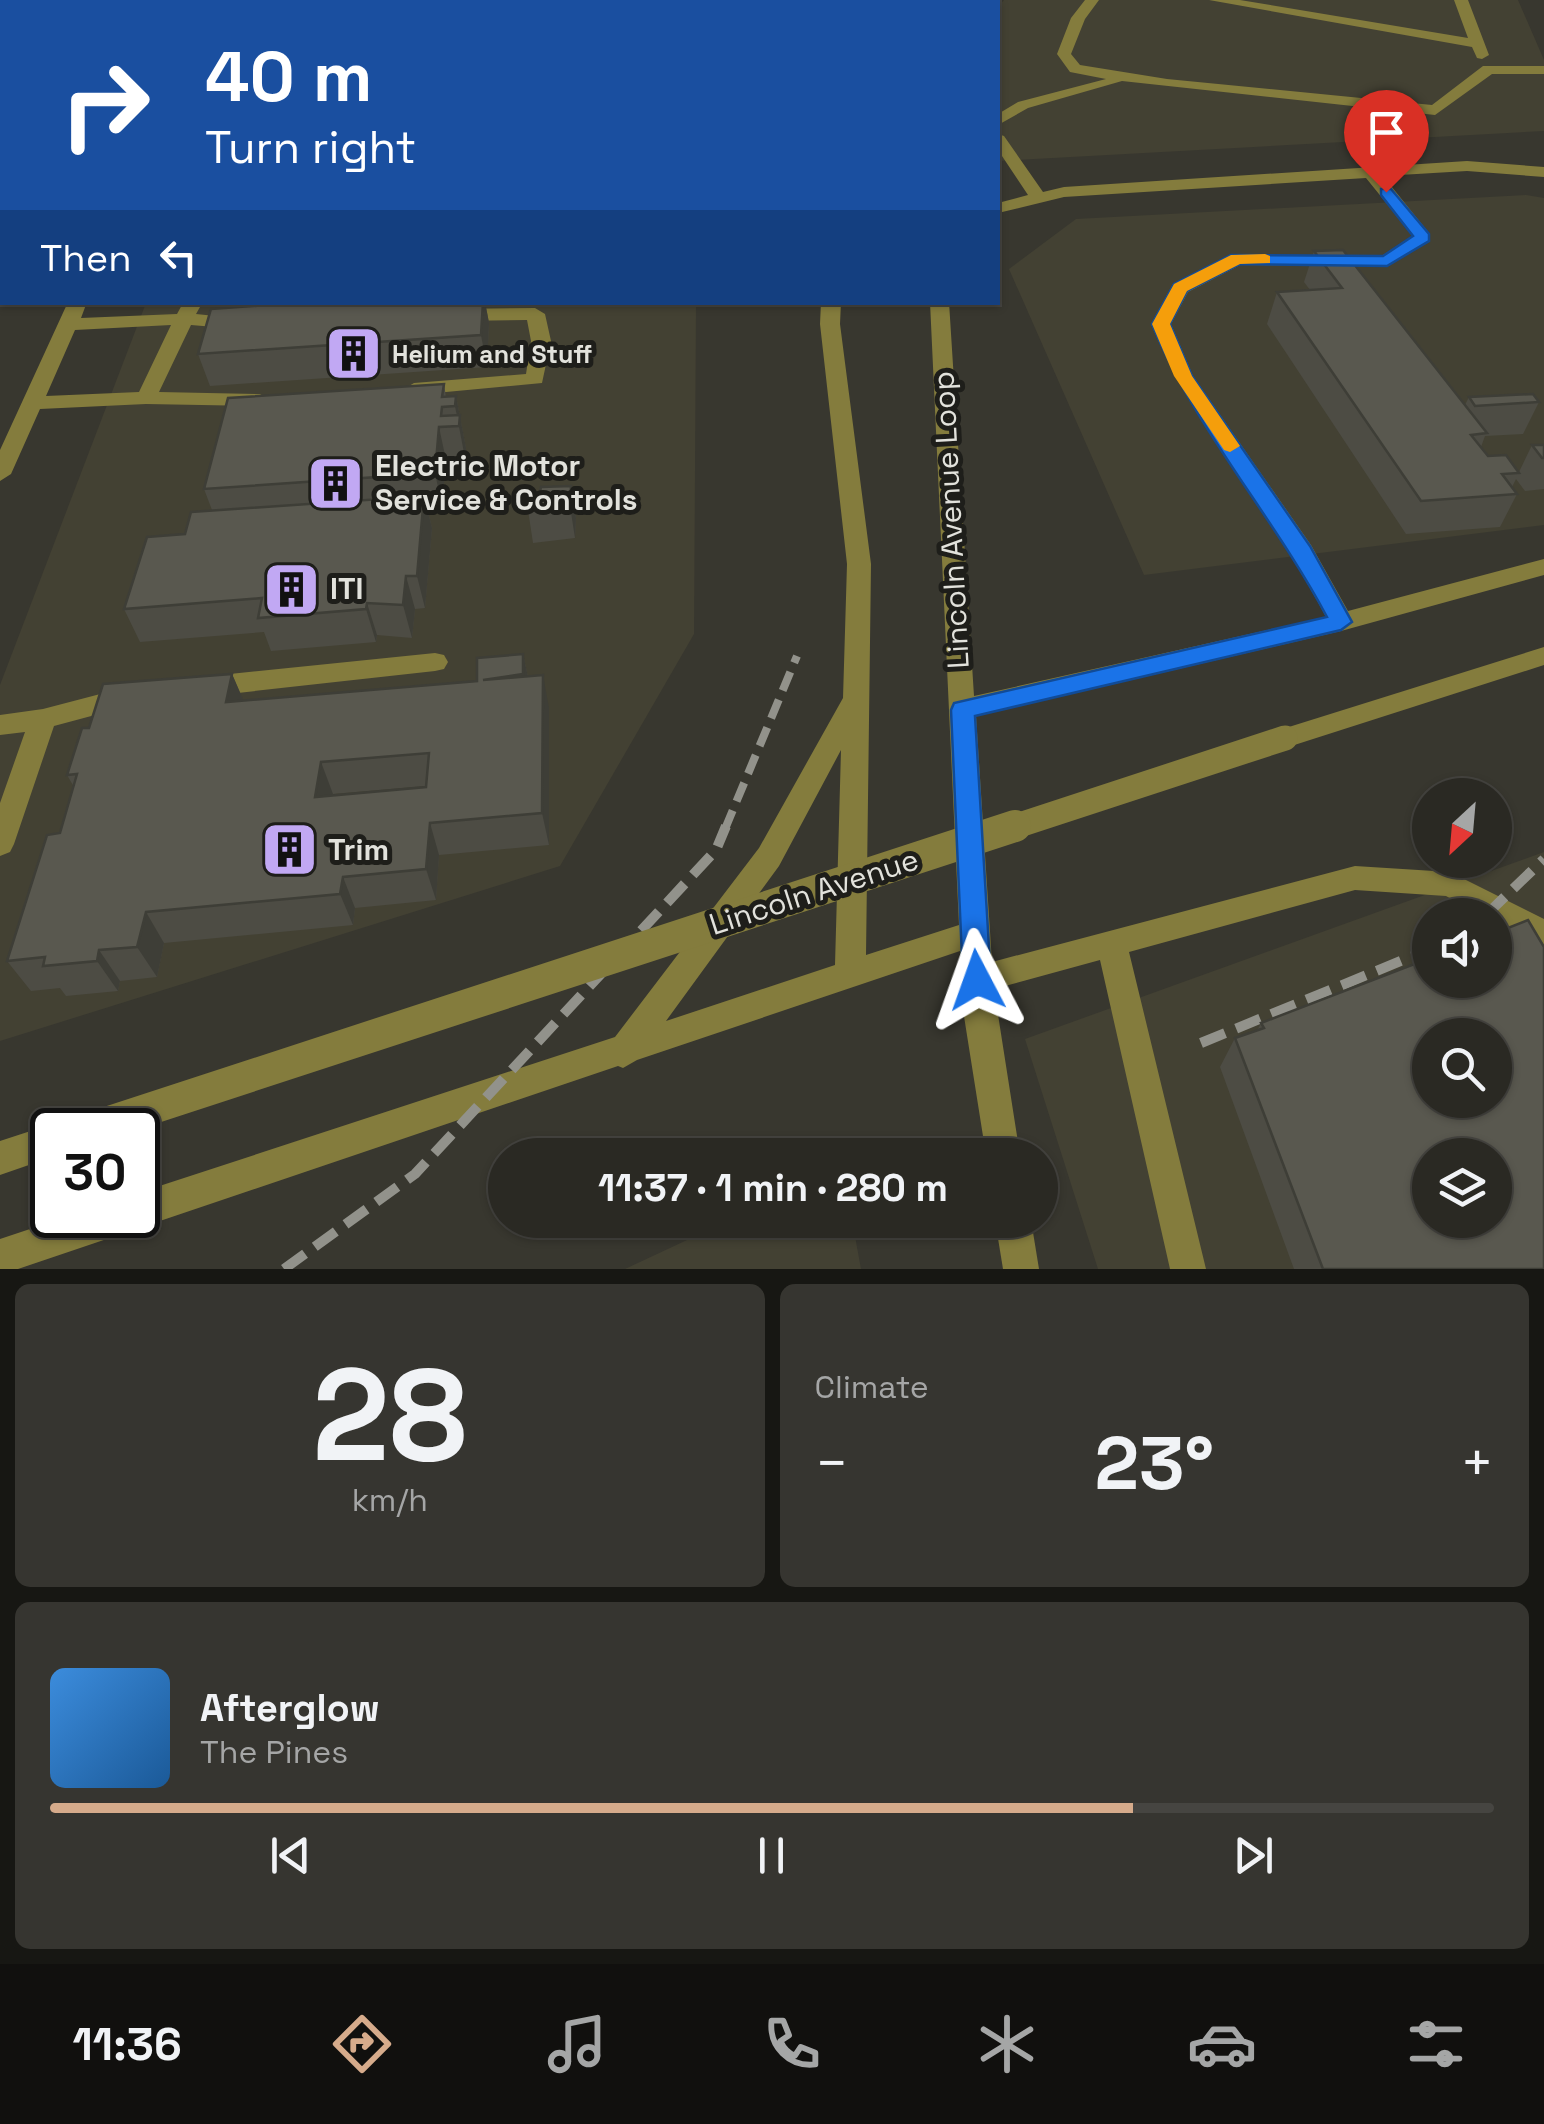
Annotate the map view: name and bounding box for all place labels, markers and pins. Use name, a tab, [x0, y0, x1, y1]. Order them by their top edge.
pin	[1344, 90, 1429, 193]
building icon: Helium and Stuff	[323, 324, 383, 384]
place label: Helium and Stuff	[392, 338, 592, 370]
place label: Electric Motor Service & Controls	[375, 446, 637, 519]
building icon: Electric Motor Service & Controls	[306, 453, 366, 513]
building icon: ITI	[261, 559, 321, 619]
place label: ITI	[330, 569, 363, 608]
building icon: Trim	[259, 820, 319, 880]
place label: Trim	[328, 830, 389, 869]

